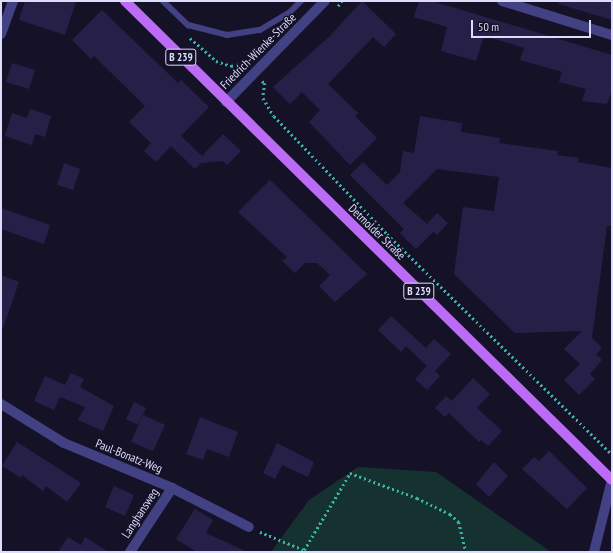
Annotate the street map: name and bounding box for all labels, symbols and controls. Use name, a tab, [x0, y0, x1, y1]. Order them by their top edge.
street label: Friedrich-Wienke-Straße	[217, 10, 299, 92]
scale bar	[473, 12, 593, 38]
text: 50 m	[478, 19, 499, 34]
road number: B 239	[165, 48, 197, 66]
street label: Detmolder Straße	[346, 201, 408, 263]
road number: B 239	[403, 282, 435, 300]
street label: Paul-Bonatz-Weg	[94, 436, 164, 476]
street label: Langhansweg	[119, 485, 161, 541]

